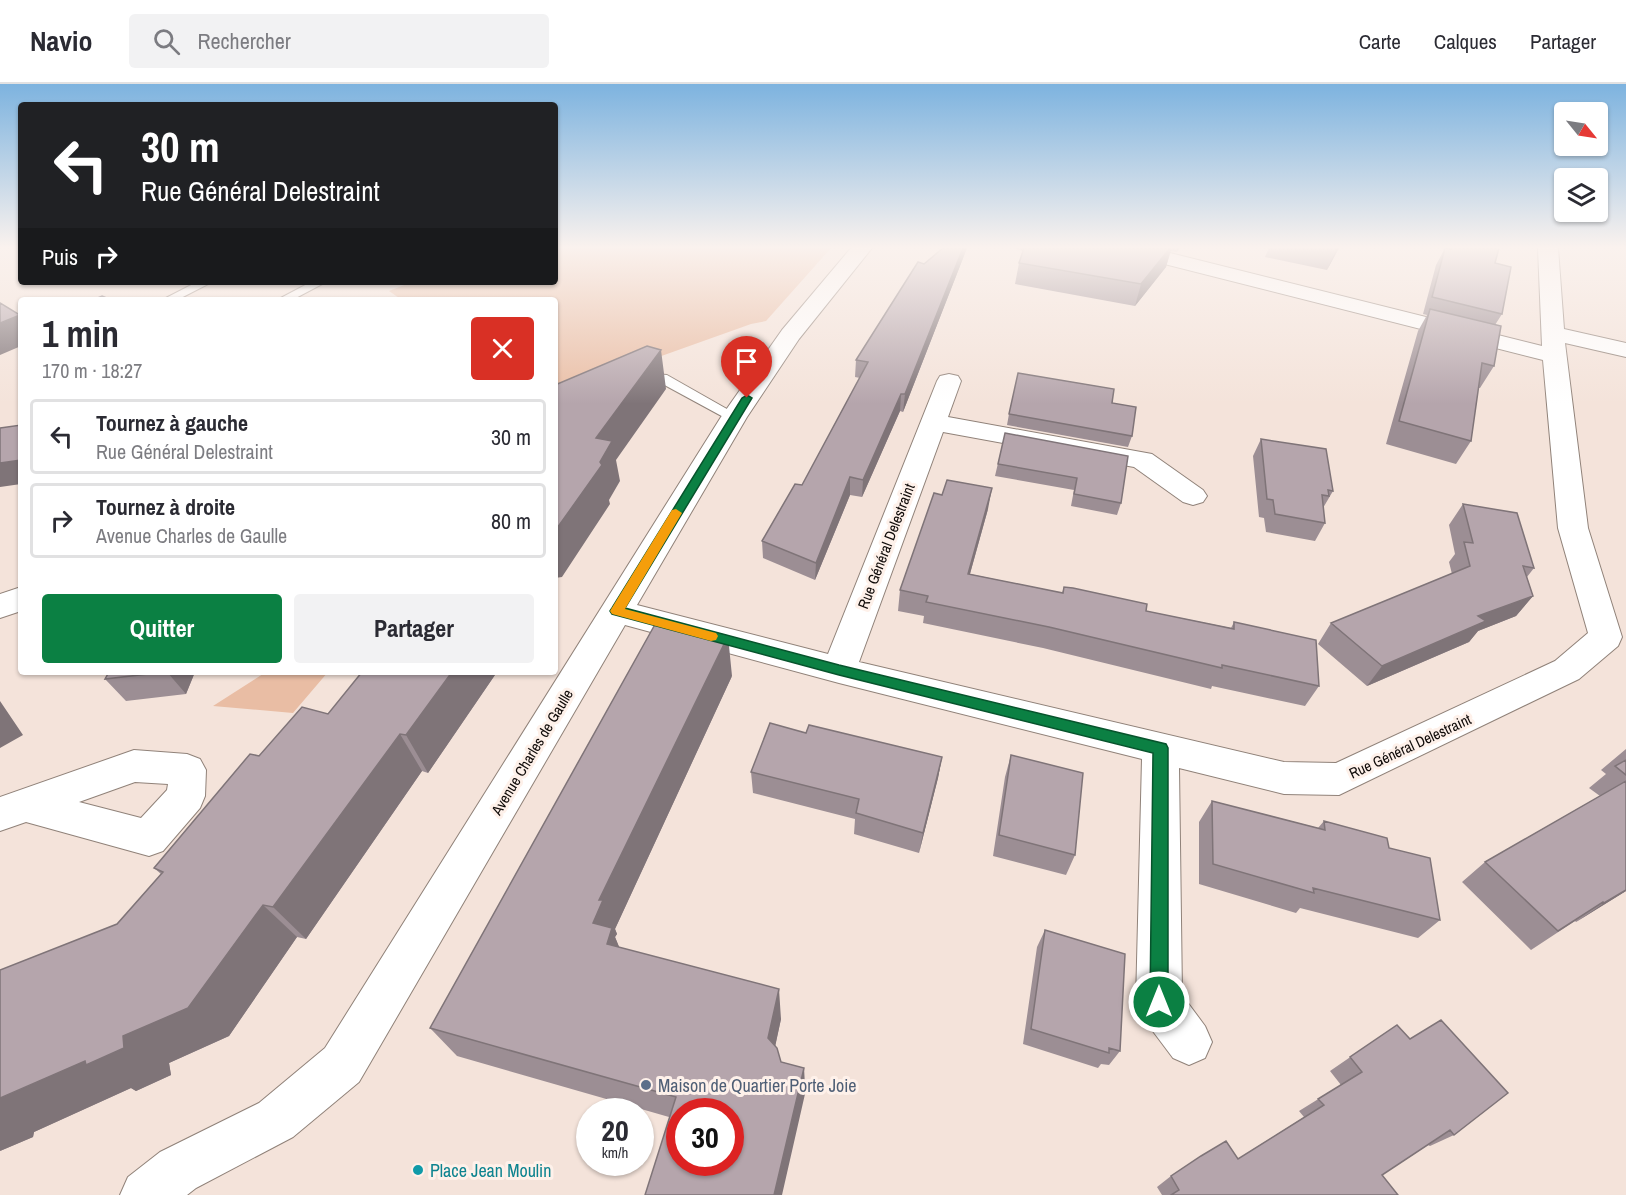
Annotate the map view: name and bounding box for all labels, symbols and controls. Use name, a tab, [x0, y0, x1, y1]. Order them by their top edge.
search box	[129, 14, 549, 68]
text: Navio	[30, 22, 93, 60]
icon: search	[150, 25, 183, 58]
text: Rechercher	[198, 26, 291, 56]
text: Carte	[1359, 27, 1401, 56]
text: Calques	[1434, 27, 1497, 56]
text: Partager	[1530, 27, 1596, 56]
north arrow	[1554, 102, 1608, 156]
map controls	[1554, 102, 1608, 222]
text: 30 m	[141, 119, 220, 175]
icon: left	[42, 126, 120, 204]
button: layers	[1554, 168, 1608, 222]
text: Rue Général Delestraint	[141, 173, 380, 209]
icon: right	[90, 240, 123, 273]
text: Puis	[42, 242, 78, 272]
text: 1 min	[42, 310, 119, 358]
button: close	[471, 317, 534, 380]
pin	[721, 336, 772, 398]
icon: arrive	[730, 345, 763, 378]
text: 170 m · 18:27	[42, 357, 142, 384]
text: Tournez à gauche	[96, 408, 248, 438]
icon: left	[45, 420, 78, 453]
text: 30 m	[491, 422, 531, 452]
text: Rue Général Delestraint	[96, 438, 273, 465]
street label: Rue Général Delestraint	[852, 480, 920, 612]
text: Tournez à droite	[96, 492, 235, 522]
icon: right	[45, 504, 78, 537]
text: 80 m	[491, 506, 531, 536]
text: Avenue Charles de Gaulle	[96, 522, 287, 549]
button: Quitter	[42, 594, 282, 663]
button: Partager	[294, 594, 534, 663]
street label: Avenue Charles de Gaulle	[486, 685, 578, 820]
street label: Rue Général Delestraint	[1345, 708, 1475, 784]
position arrow	[1127, 970, 1191, 1034]
place label: Maison de Quartier Porte Joie	[658, 1073, 857, 1098]
marker: Maison de Quartier Porte Joie	[639, 1078, 653, 1092]
speed limit sign: 30	[666, 1098, 744, 1176]
text: 20	[601, 1110, 629, 1150]
text: km/h	[602, 1142, 628, 1163]
place label: Place Jean Moulin	[430, 1158, 551, 1183]
marker: Place Jean Moulin	[411, 1163, 425, 1177]

